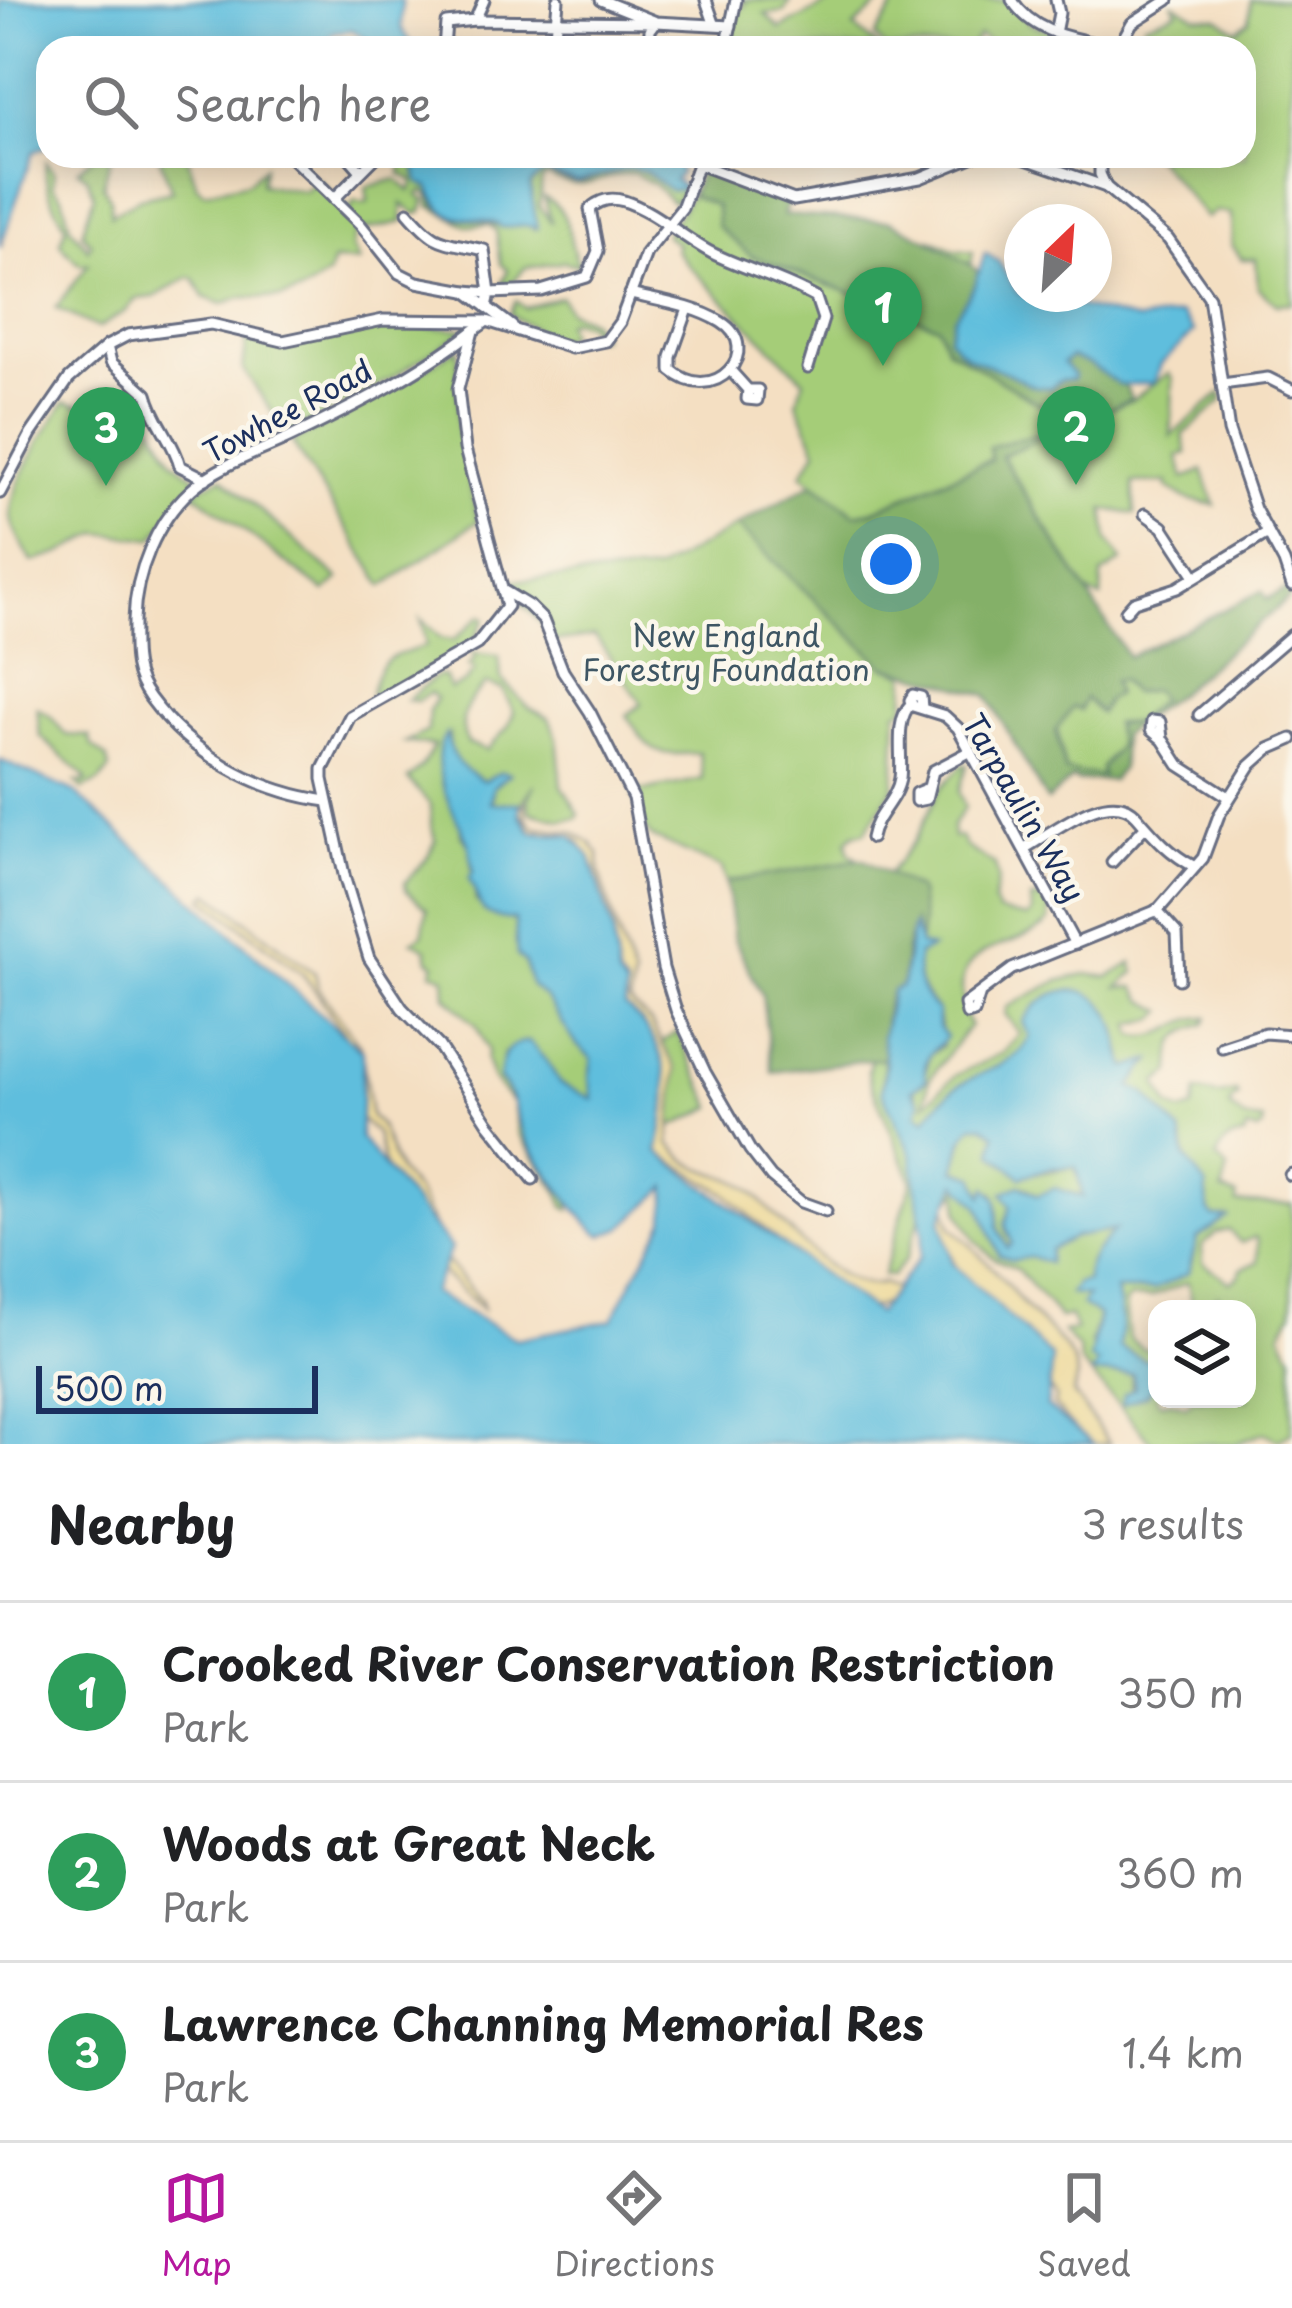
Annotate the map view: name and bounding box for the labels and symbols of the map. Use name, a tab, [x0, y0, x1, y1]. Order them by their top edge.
north arrow	[1004, 204, 1112, 312]
pin: 1	[844, 267, 922, 366]
street label: Towhee Road	[195, 347, 379, 473]
pin: 2	[1037, 386, 1115, 485]
pin: 3	[67, 387, 145, 486]
your location	[861, 534, 921, 594]
park label: New England Forestry Foundation	[582, 612, 870, 691]
street label: Tarpaulin Way	[953, 704, 1097, 910]
scale bar	[36, 1360, 318, 1413]

